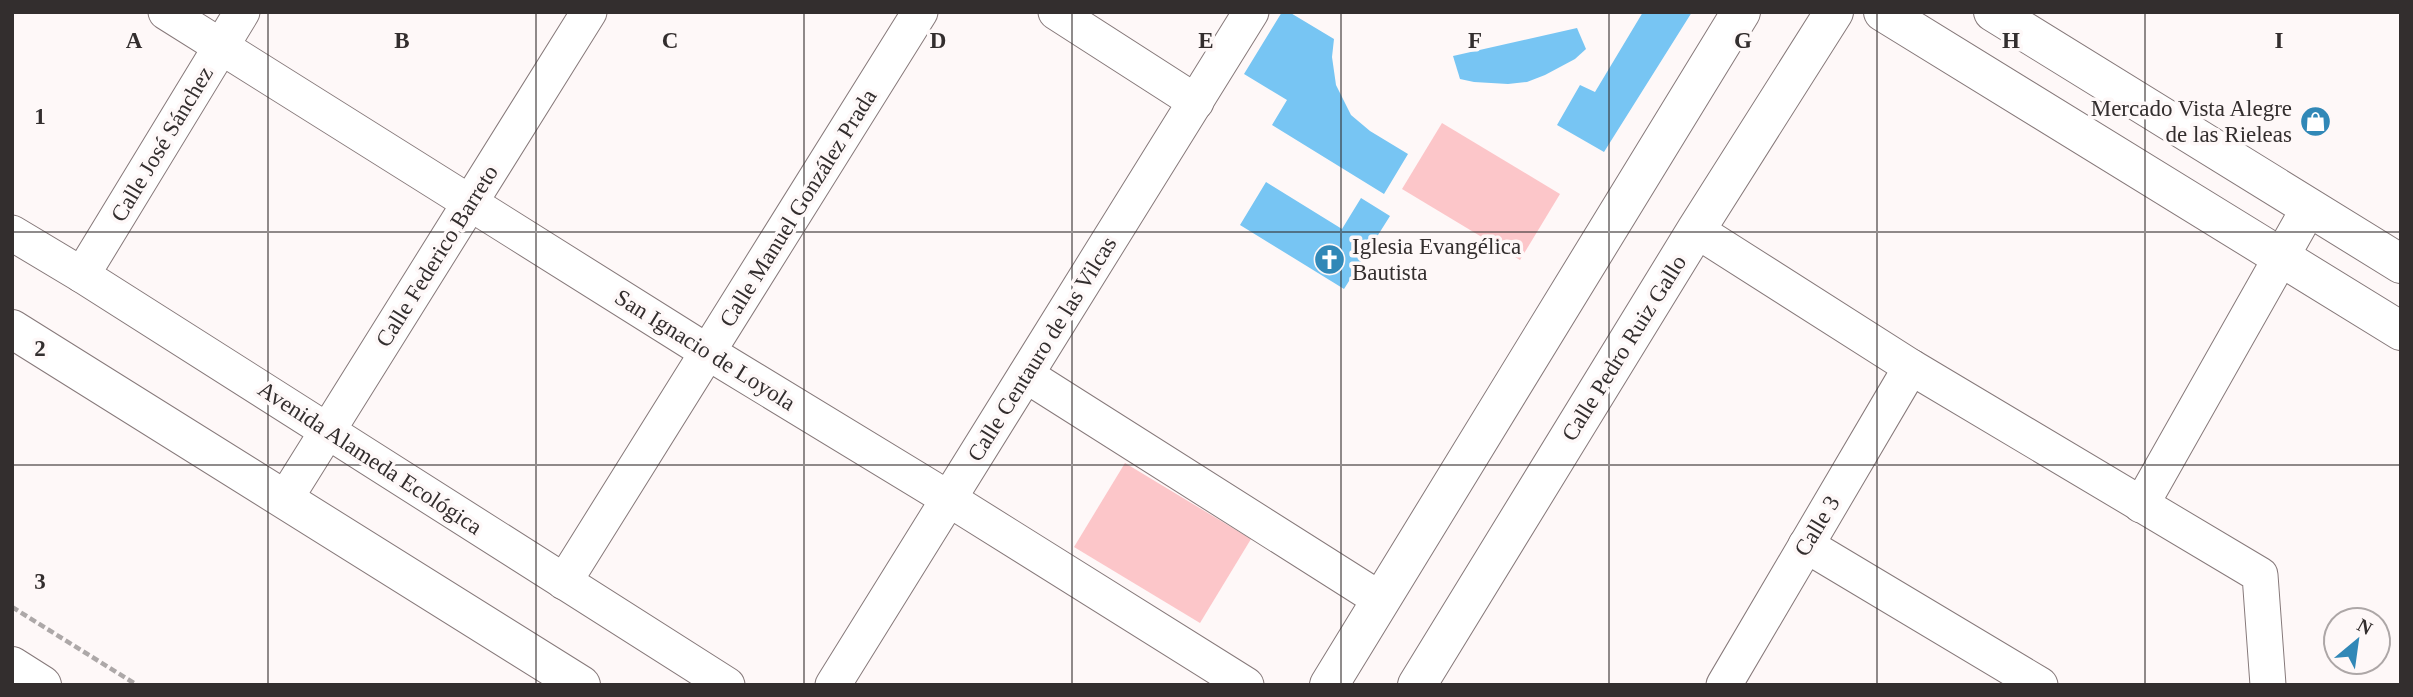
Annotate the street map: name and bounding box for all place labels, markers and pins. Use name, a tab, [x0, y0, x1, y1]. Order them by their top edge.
place label: Mercado Vista Alegre de las Rieleas	[2091, 96, 2292, 147]
shop icon: Mercado Vista Alegre de las Rieleas	[2298, 104, 2332, 138]
place label: Iglesia Evangélica Bautista	[1352, 234, 1521, 285]
church icon: Iglesia Evangélica Bautista	[1312, 242, 1346, 276]

